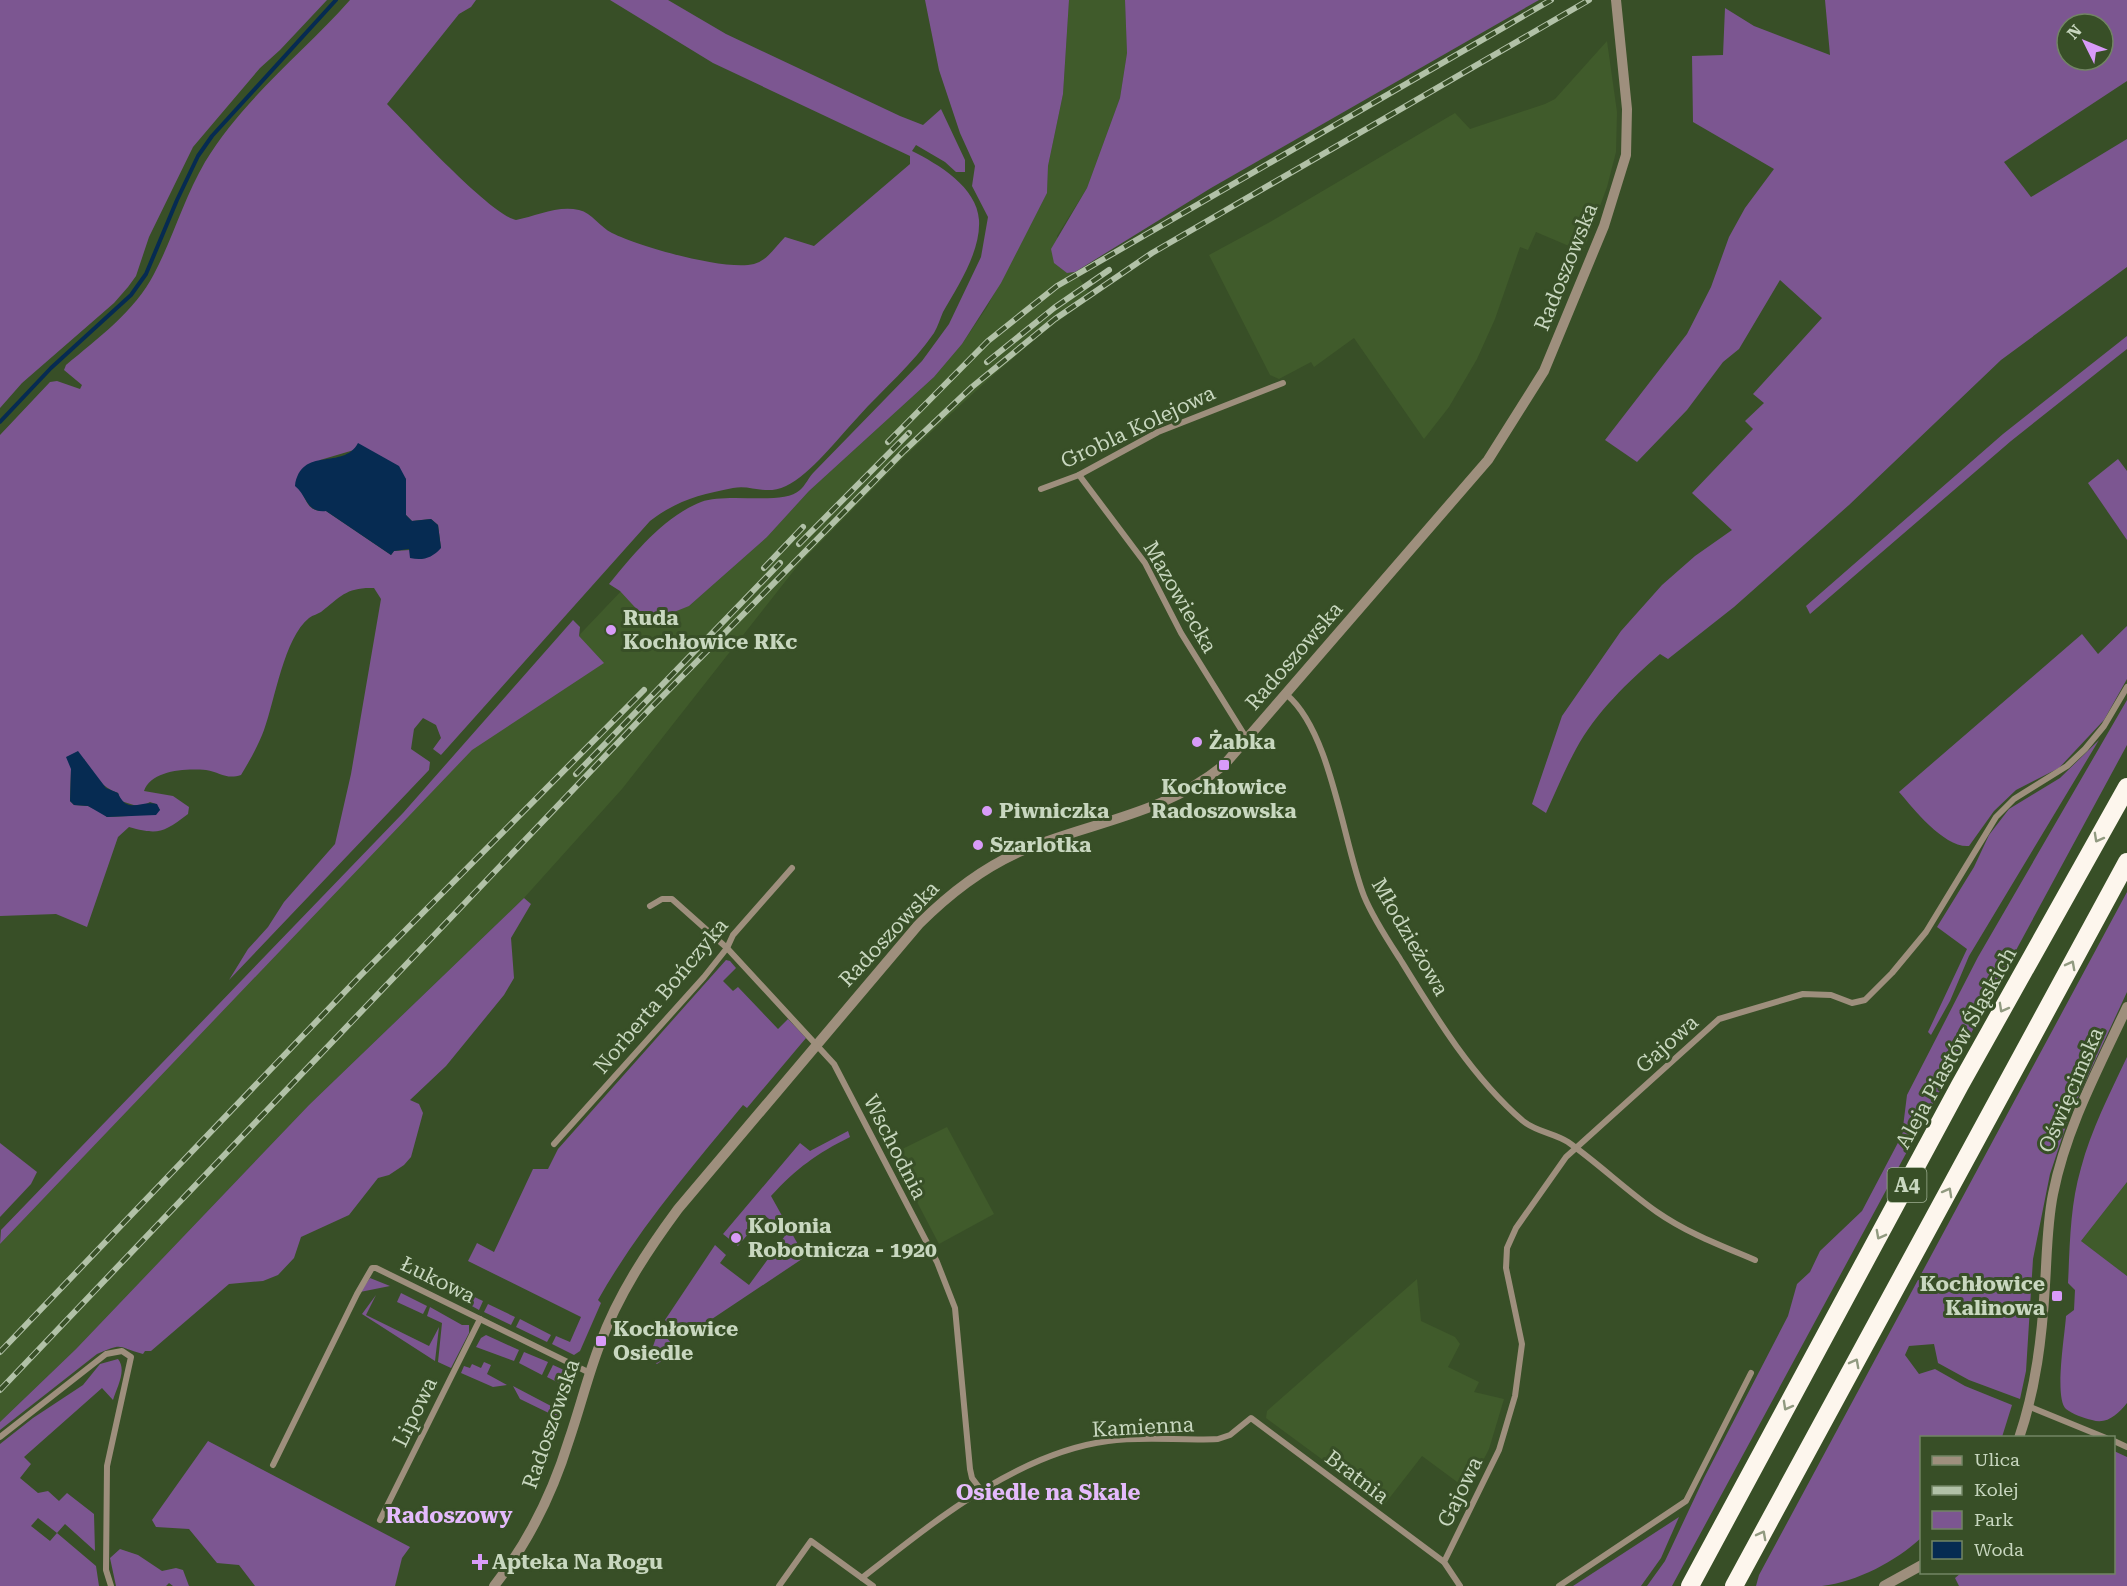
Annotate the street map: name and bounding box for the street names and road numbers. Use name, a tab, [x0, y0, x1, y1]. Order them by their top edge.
street label: Radoszowska	[1530, 199, 1603, 334]
street label: Grobla Kolejowa	[1057, 380, 1220, 473]
street label: Mazowiecka	[1138, 537, 1222, 658]
street label: Radoszowska	[1241, 597, 1348, 715]
street label: Młodzieżowa	[1367, 874, 1454, 1001]
street label: Radoszowska	[834, 876, 944, 992]
street label: Norberta Bończyka	[589, 913, 733, 1079]
street label: Aleja Piastów Śląskich	[1890, 942, 2022, 1153]
street label: Gajowa	[1631, 1010, 1703, 1078]
street label: Oświęcimska	[2034, 1023, 2108, 1156]
street label: Wschodnia	[858, 1091, 932, 1204]
road number: A4	[1888, 1168, 1926, 1202]
street label: Łukowa	[397, 1252, 480, 1309]
street label: Radoszowska	[518, 1356, 585, 1492]
street label: Lipowa	[388, 1373, 442, 1451]
street label: Kamienna	[1091, 1412, 1195, 1442]
street label: Bratnia	[1321, 1445, 1394, 1509]
street label: Gajowa	[1433, 1452, 1488, 1531]

